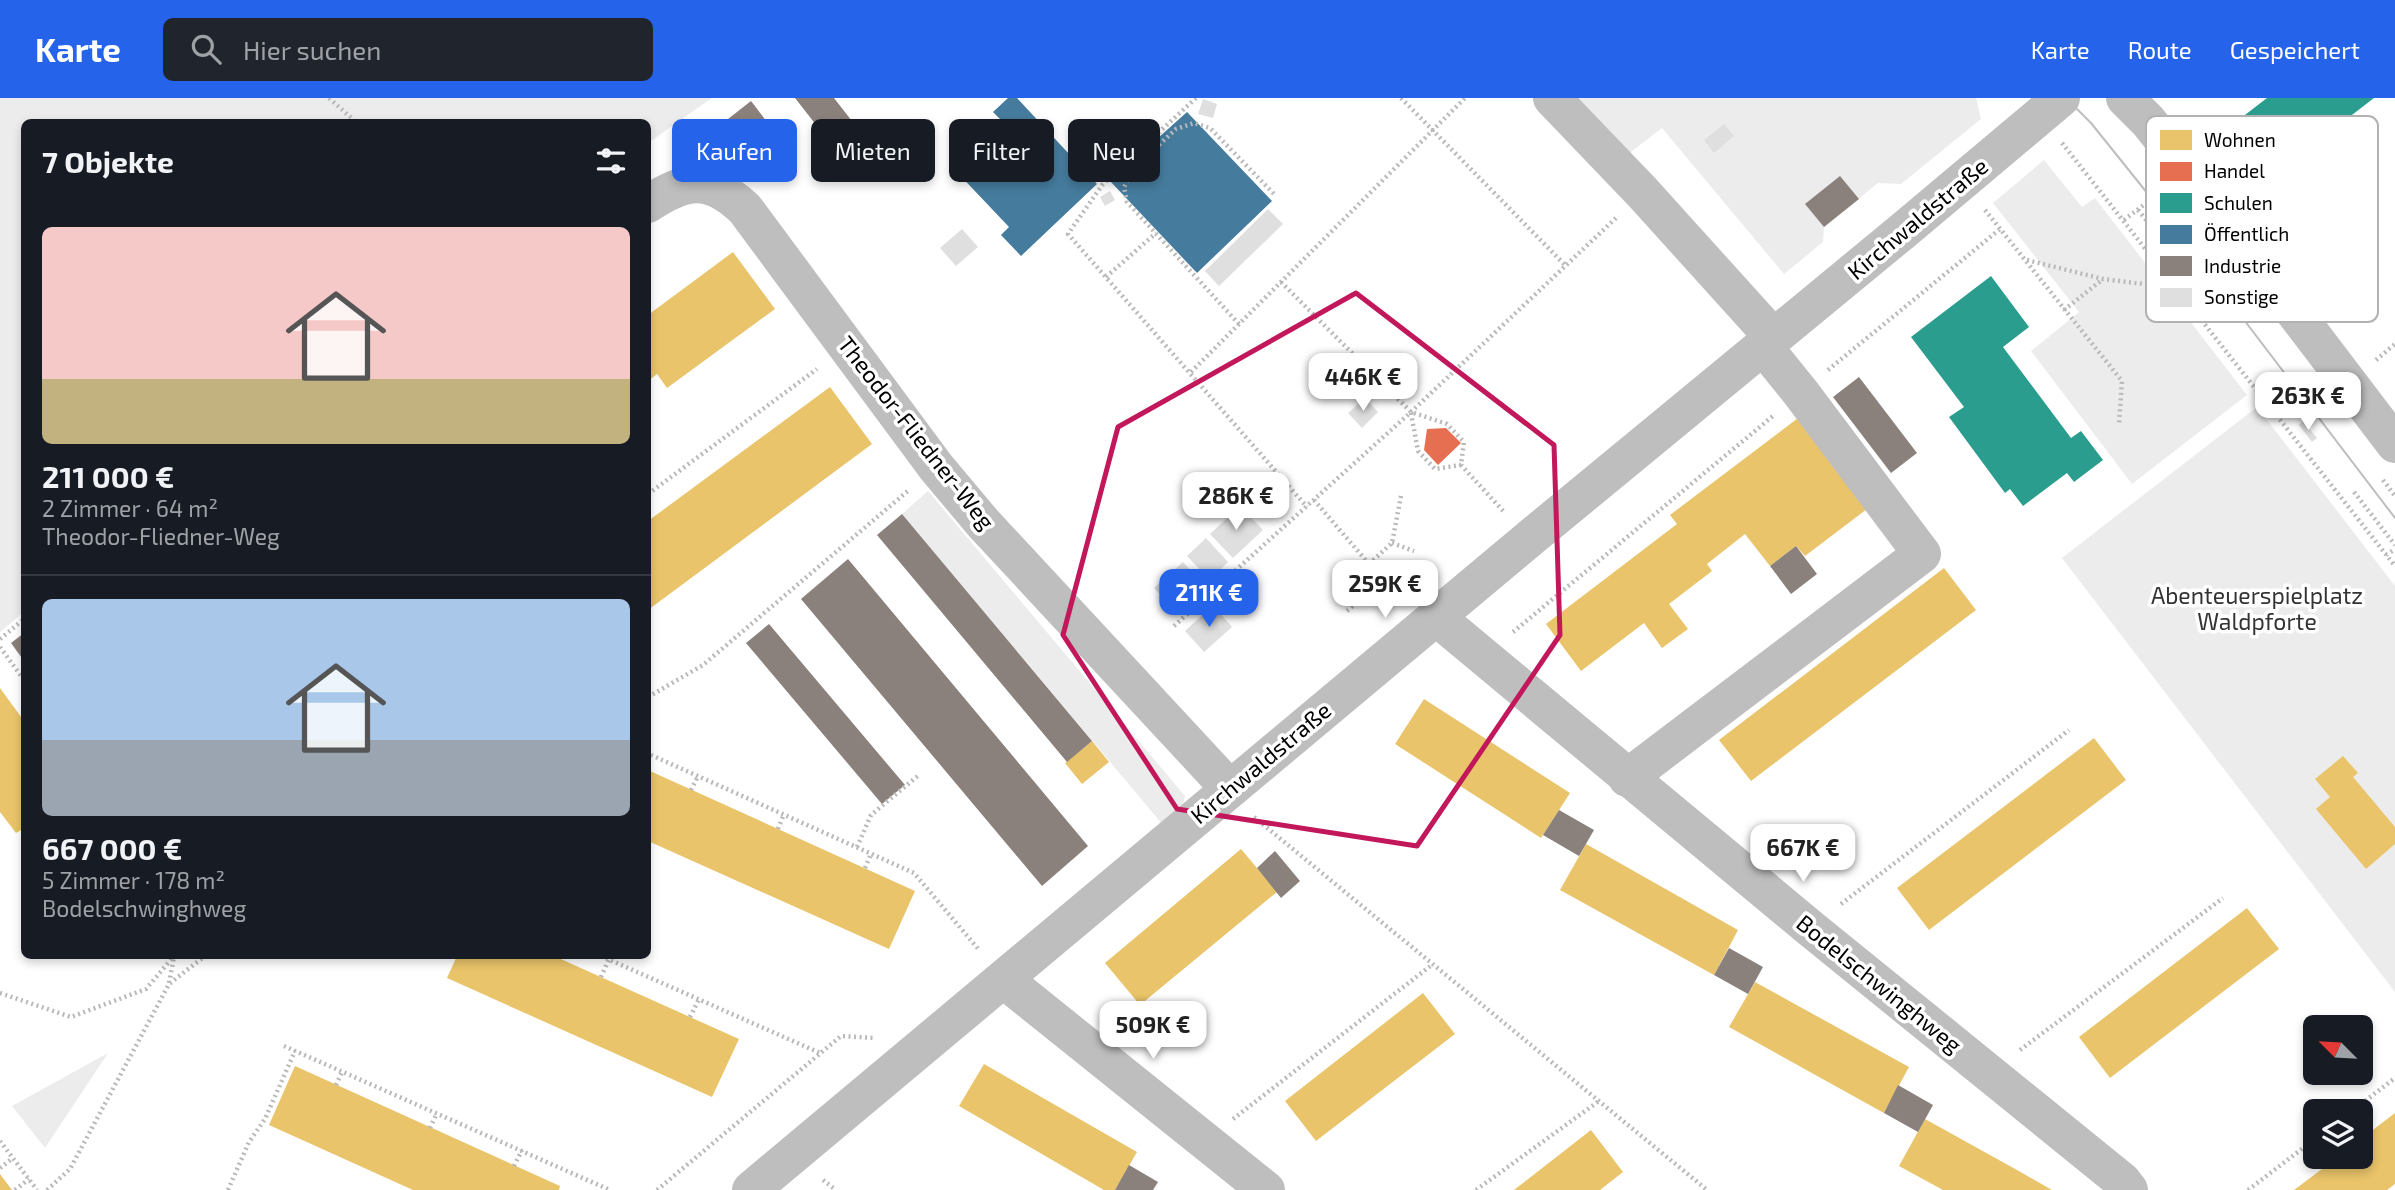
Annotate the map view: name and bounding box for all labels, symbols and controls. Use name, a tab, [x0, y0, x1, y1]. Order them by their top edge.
search box	[163, 18, 653, 81]
text: Karte	[35, 29, 121, 69]
icon: search	[187, 30, 225, 68]
text: Hier suchen	[243, 34, 381, 65]
text: Karte	[2031, 35, 2090, 64]
text: Route	[2128, 35, 2192, 64]
text: Gespeichert	[2230, 35, 2360, 64]
legend	[2146, 116, 2378, 322]
chip: Kaufen	[672, 119, 797, 182]
chip: Mieten	[811, 119, 935, 182]
chip: Filter	[949, 119, 1054, 182]
chip: Neu	[1068, 119, 1160, 182]
text: Wohnen	[2204, 128, 2276, 151]
icon: filters	[592, 142, 630, 180]
text: 7 Objekte	[42, 143, 174, 179]
street label: Kirchwaldstraße	[1842, 151, 1993, 285]
text: Handel	[2204, 159, 2265, 182]
text: Schulen	[2204, 191, 2273, 214]
text: Öffentlich	[2204, 222, 2289, 245]
text: Industrie	[2204, 254, 2281, 277]
icon: home	[273, 273, 399, 399]
text: Sonstige	[2204, 285, 2279, 308]
street label: Theodor-Fliedner-Weg	[833, 330, 1001, 535]
pin: 446K €	[1306, 354, 1420, 413]
text: 446K €	[1325, 362, 1401, 390]
pin: 263K €	[2251, 372, 2365, 432]
text: 263K €	[2271, 381, 2345, 409]
text: 211 000 €	[42, 458, 174, 494]
pin: 286K €	[1179, 472, 1293, 532]
text: 286K €	[1198, 481, 1274, 509]
text: 2 Zimmer · 64 m²	[42, 494, 218, 522]
text: Theodor-Fliedner-Weg	[42, 522, 280, 550]
pin: 259K €	[1328, 560, 1442, 620]
text: 259K €	[1348, 569, 1422, 597]
pin: 211K €	[1152, 570, 1266, 629]
text: 211K €	[1175, 578, 1243, 606]
park label: Abenteuerspielplatz Waldpforte	[2151, 581, 2363, 635]
icon: home	[273, 645, 399, 771]
street label: Kirchwaldstraße	[1185, 695, 1336, 829]
pin: 667K €	[1746, 824, 1860, 884]
text: 667 000 €	[42, 830, 182, 866]
text: 667K €	[1766, 833, 1840, 861]
text: 5 Zimmer · 178 m²	[42, 866, 225, 894]
text: Bodelschwinghweg	[42, 894, 246, 922]
street label: Bodelschwinghweg	[1791, 908, 1968, 1058]
pin: 509K €	[1096, 1002, 1210, 1061]
text: 509K €	[1116, 1010, 1190, 1038]
north arrow	[2303, 1015, 2373, 1085]
map controls	[2303, 1015, 2373, 1169]
button: layers	[2303, 1099, 2373, 1169]

